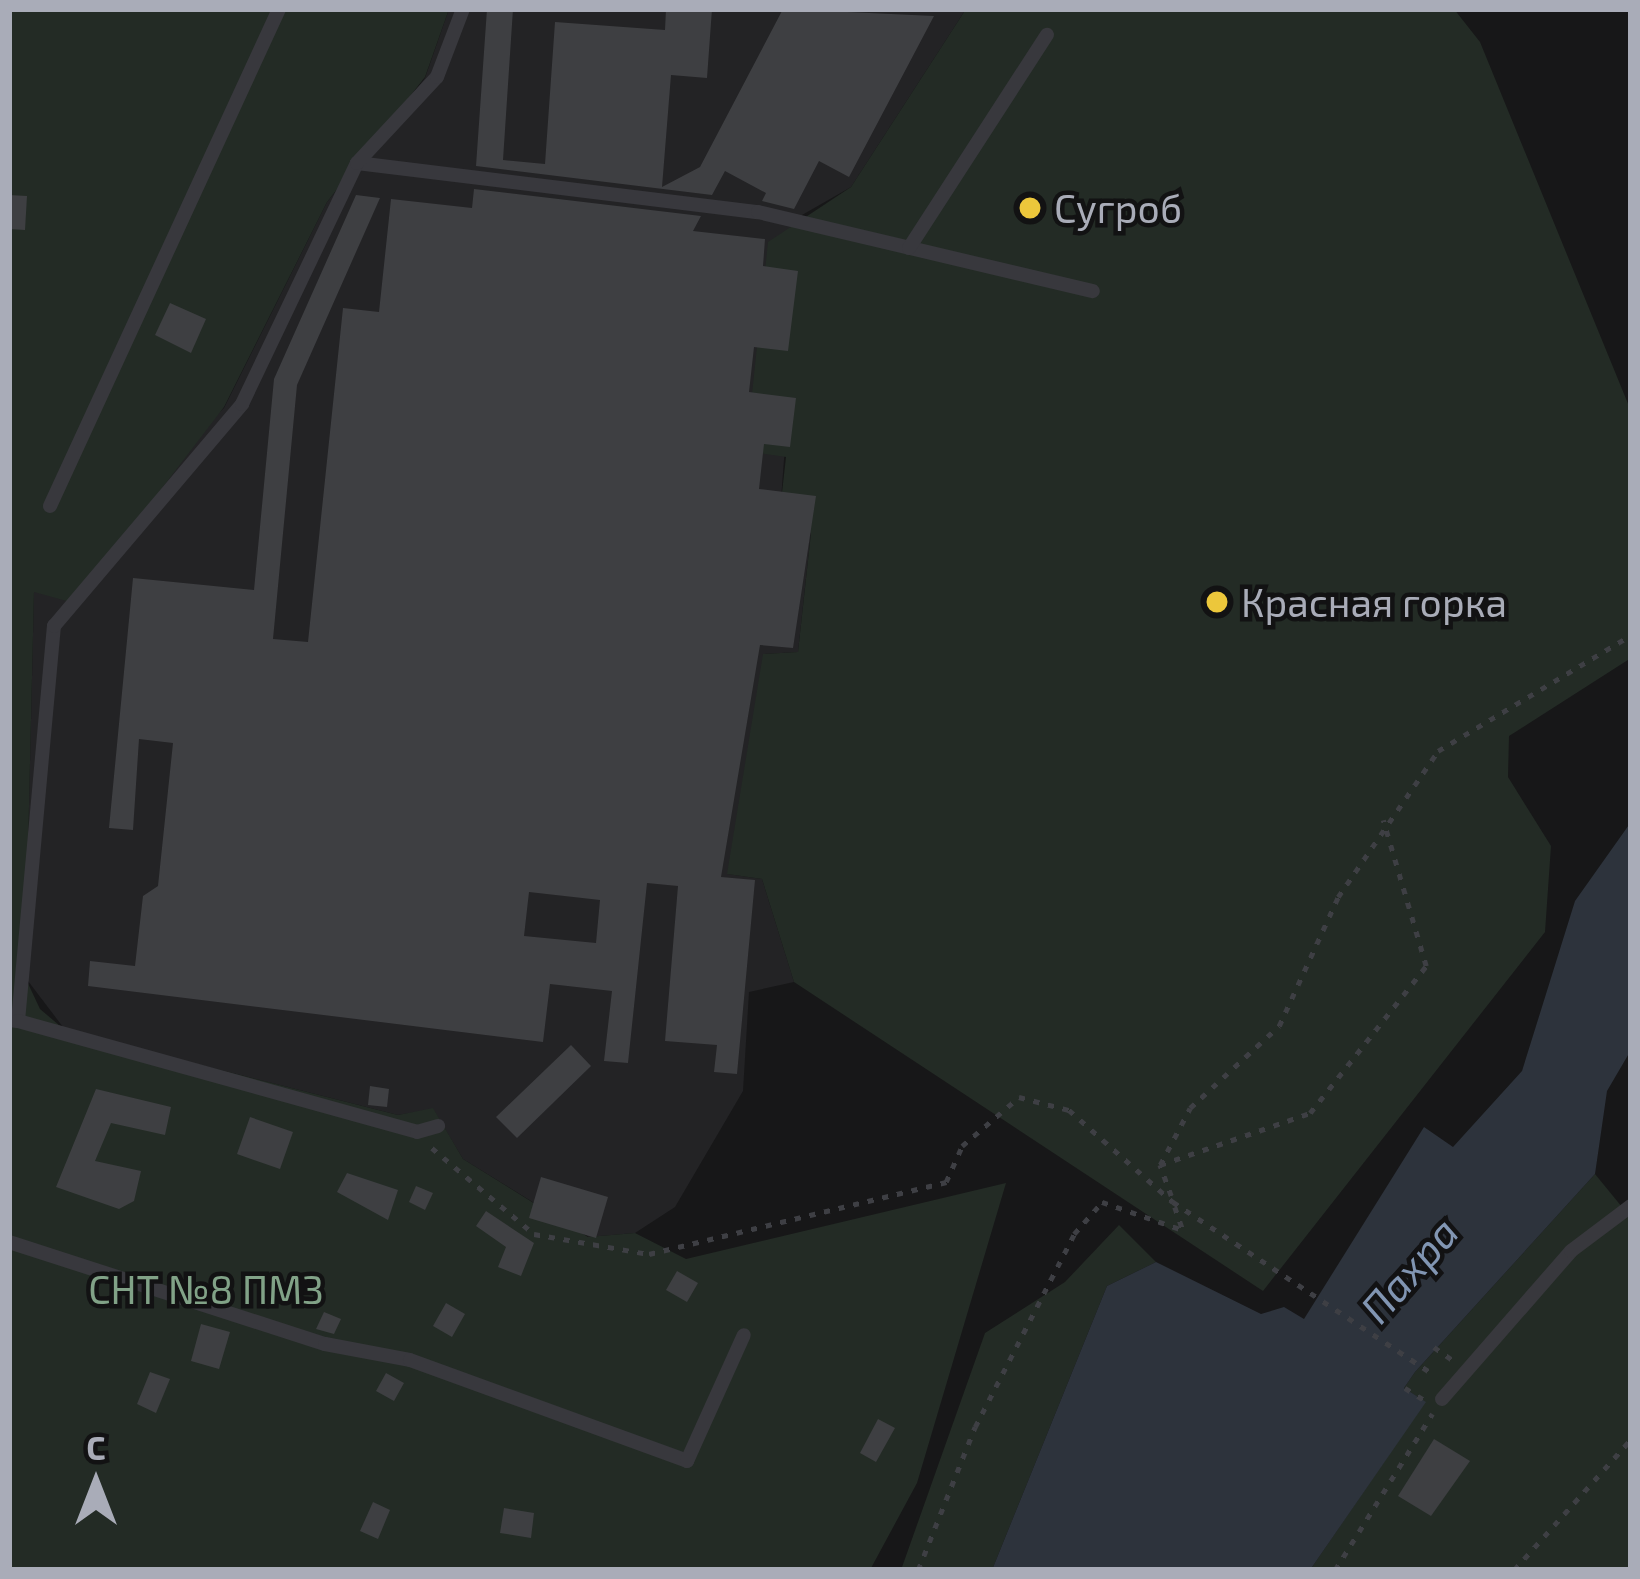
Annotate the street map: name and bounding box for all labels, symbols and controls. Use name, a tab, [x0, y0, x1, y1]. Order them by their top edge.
place label: Сугроб	[1054, 185, 1182, 231]
marker: Сугроб	[1017, 195, 1043, 221]
place label: Красная горка	[1241, 579, 1507, 625]
marker: Красная горка	[1204, 589, 1230, 615]
water label: Пахра	[1349, 1206, 1467, 1332]
park label: СНТ №8 ПМЗ	[88, 1266, 324, 1312]
north arrow	[36, 1423, 156, 1543]
text: С	[86, 1427, 106, 1467]

